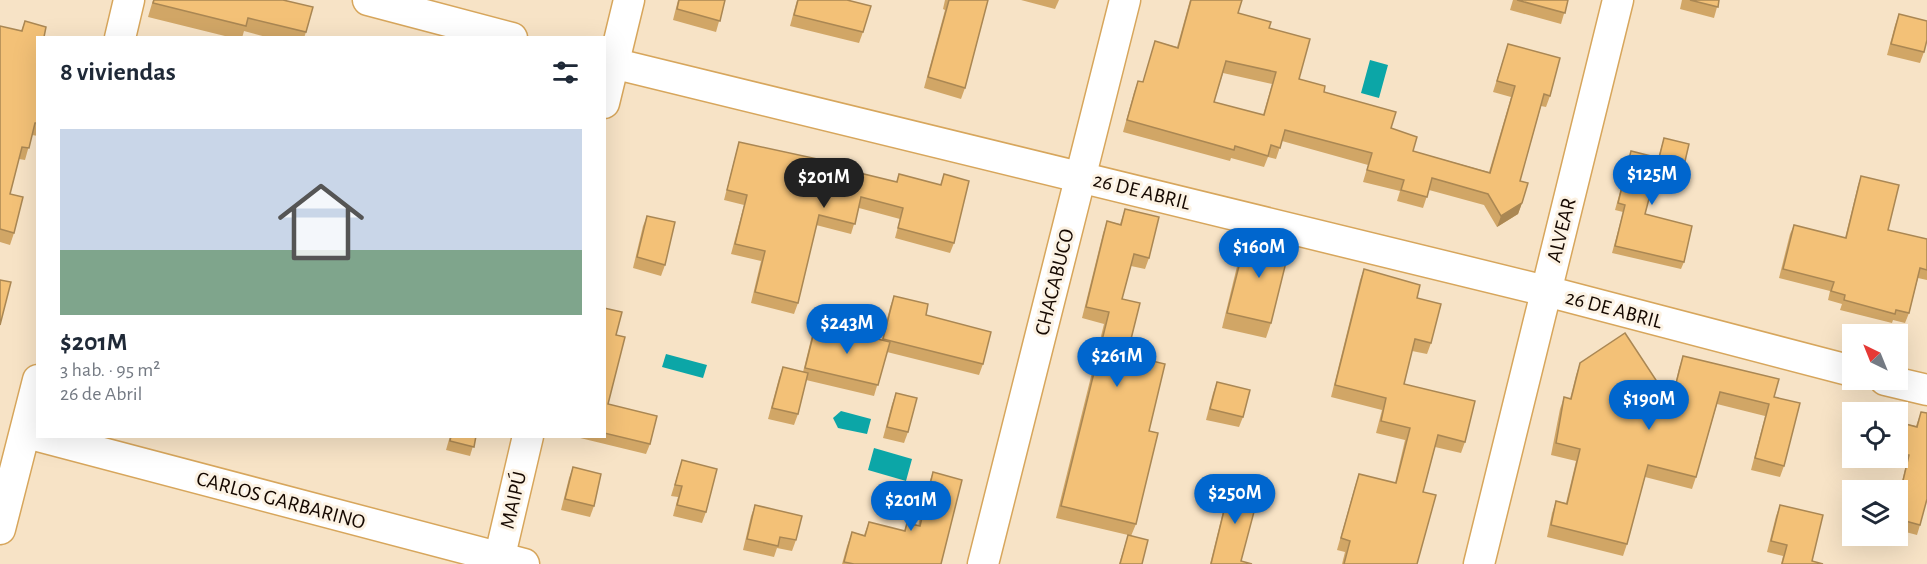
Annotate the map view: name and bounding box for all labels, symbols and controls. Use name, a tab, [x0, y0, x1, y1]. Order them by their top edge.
icon: filters	[549, 56, 582, 89]
text: 8 viviendas	[60, 59, 176, 85]
pin: $125M	[1610, 155, 1694, 206]
pin: $201M	[782, 158, 866, 209]
text: $125M	[1627, 164, 1677, 184]
text: $201M	[798, 167, 850, 187]
icon: home	[267, 168, 375, 276]
street label: 26 DE ABRIL	[1091, 169, 1193, 214]
street label: ALVEAR	[1543, 196, 1580, 264]
street label: CHACABUCO	[1031, 227, 1078, 337]
pin: $160M	[1217, 228, 1301, 279]
text: $160M	[1233, 237, 1285, 257]
street label: 26 DE ABRIL	[1563, 286, 1665, 333]
pin: $243M	[805, 304, 889, 355]
text: $243M	[820, 313, 874, 333]
north arrow	[1842, 324, 1908, 390]
map controls	[1842, 324, 1908, 546]
text: $201M	[60, 329, 128, 355]
pin: $261M	[1075, 337, 1159, 388]
text: $261M	[1091, 346, 1143, 366]
text: 3 hab. · 95 m²	[60, 360, 160, 380]
pin: $190M	[1607, 380, 1691, 431]
text: 26 de Abril	[60, 384, 143, 404]
text: $190M	[1623, 389, 1675, 409]
button: locate	[1842, 402, 1908, 468]
street label: CARLOS GARBARINO	[194, 468, 368, 533]
street label: MAIPÚ	[495, 469, 530, 531]
pin: $250M	[1193, 474, 1277, 525]
button: layers	[1842, 480, 1908, 546]
pin: $201M	[869, 481, 953, 532]
text: $250M	[1208, 483, 1262, 503]
text: $201M	[885, 490, 937, 510]

